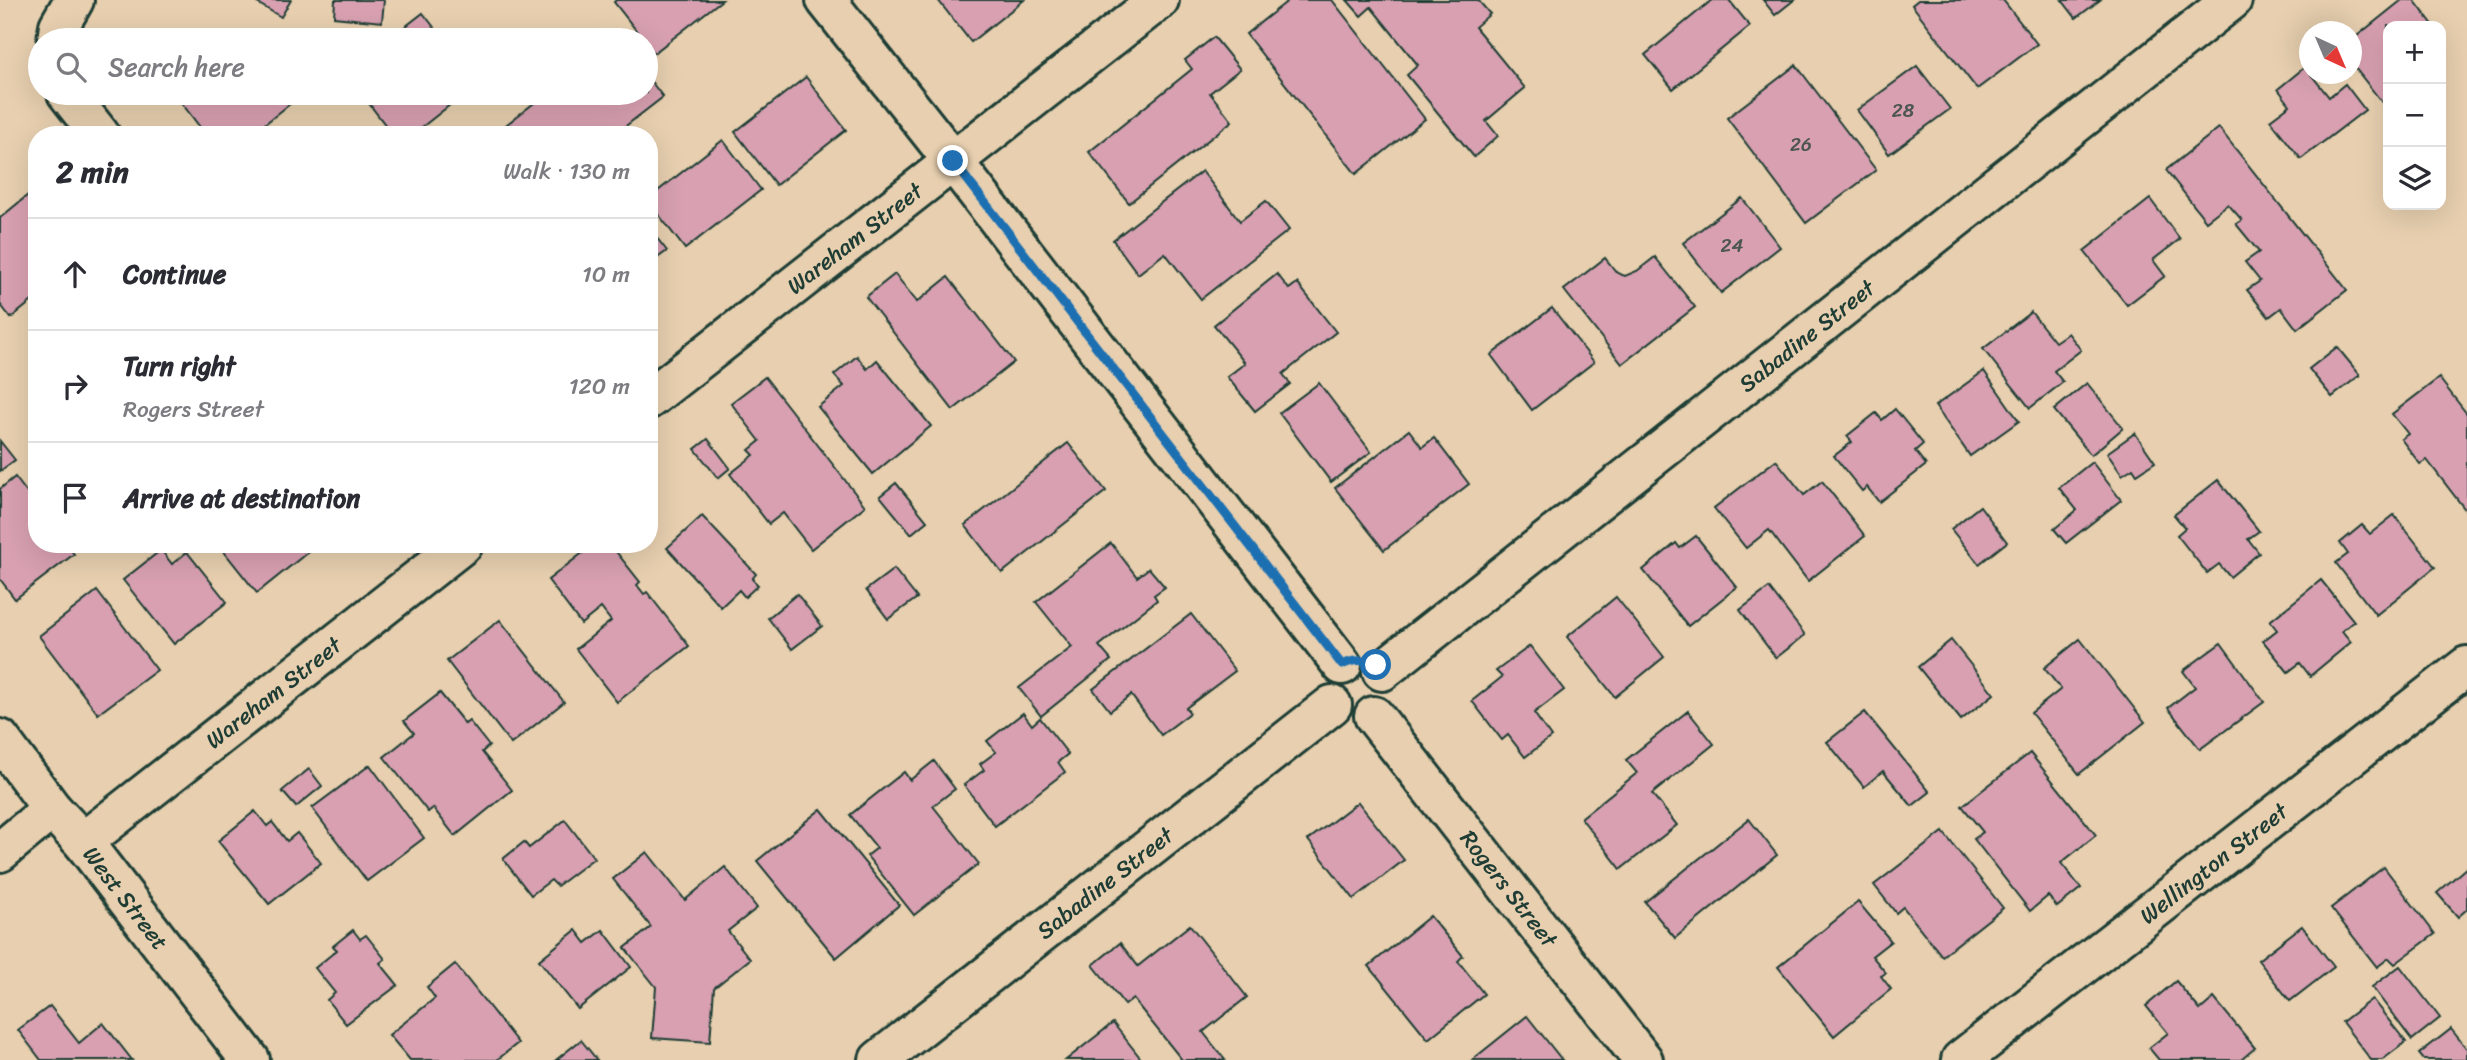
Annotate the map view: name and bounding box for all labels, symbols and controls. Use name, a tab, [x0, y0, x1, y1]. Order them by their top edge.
north arrow	[2299, 21, 2362, 84]
map controls	[2383, 21, 2446, 210]
button: +	[2383, 21, 2446, 84]
search box	[28, 28, 658, 105]
text: Search here	[108, 44, 245, 90]
icon: search	[52, 48, 90, 86]
button: −	[2383, 84, 2446, 147]
house number: 28	[1892, 94, 1915, 127]
house number: 26	[1790, 128, 1812, 161]
text: 2 min	[56, 145, 129, 199]
route end	[937, 145, 968, 176]
button: layers	[2383, 147, 2446, 210]
text: Walk · 130 m	[503, 151, 630, 192]
street label: Wareham Street	[777, 171, 934, 305]
house number: 24	[1721, 229, 1744, 262]
text: Continue	[123, 251, 226, 297]
text: 10 m	[582, 254, 630, 295]
icon: ahead	[56, 255, 94, 293]
street label: Sabadine Street	[1729, 268, 1886, 403]
text: Turn right	[123, 343, 236, 389]
text: 120 m	[569, 366, 630, 407]
icon: right	[56, 367, 94, 405]
text: Rogers Street	[123, 389, 264, 430]
text: Arrive at destination	[123, 475, 360, 521]
icon: arrive	[56, 479, 94, 517]
street label: Wareham Street	[196, 625, 353, 760]
route start	[1360, 649, 1391, 680]
street label: Wellington Street	[2130, 791, 2299, 935]
street label: Sabadine Street	[1028, 815, 1184, 950]
street label: Rogers Street	[1449, 821, 1569, 958]
street label: West Street	[72, 837, 179, 960]

